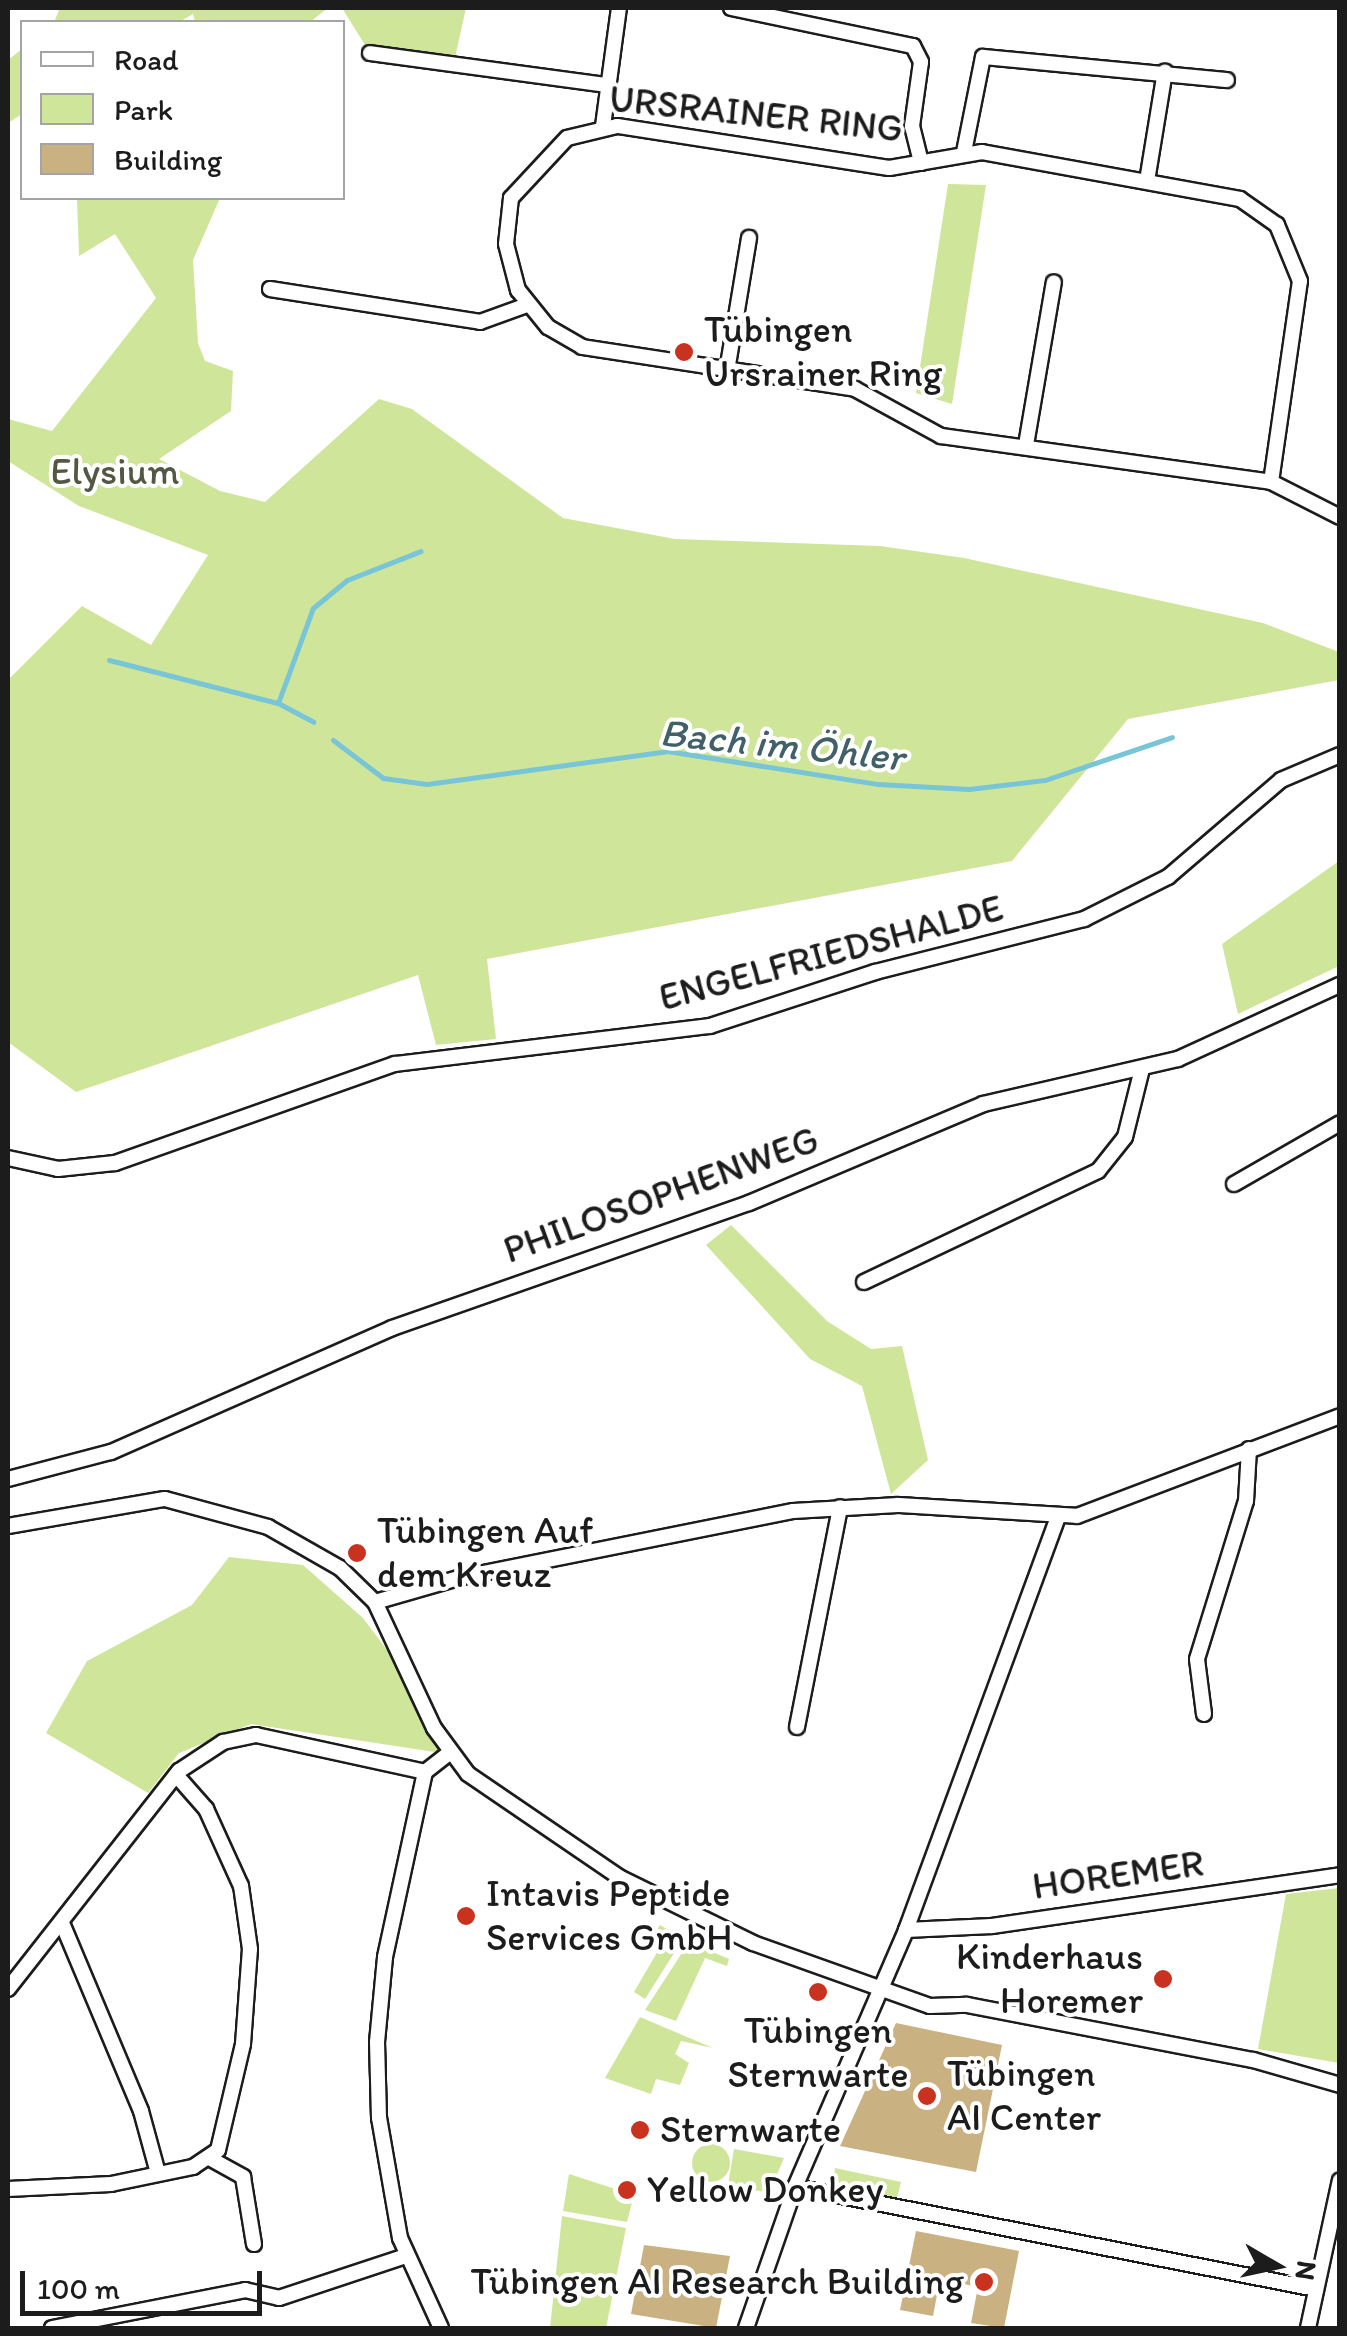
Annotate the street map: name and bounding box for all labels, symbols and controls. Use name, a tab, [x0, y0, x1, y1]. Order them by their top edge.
legend	[20, 20, 345, 200]
text: Road	[114, 41, 179, 78]
street label: URSRAINER RING	[605, 76, 907, 152]
text: Park	[114, 91, 173, 128]
text: Building	[114, 141, 222, 178]
place label: Tübingen Ursrainer Ring	[704, 307, 942, 396]
marker: Tübingen Ursrainer Ring	[673, 341, 695, 363]
park label: Elysium	[50, 449, 180, 495]
water label: Bach im Öhler	[658, 707, 906, 781]
street label: ENGELFRIEDSHALDE	[654, 885, 1008, 1021]
street label: PHILOSOPHENWEG	[497, 1117, 825, 1273]
place label: Tübingen Auf dem Kreuz	[377, 1508, 593, 1598]
marker: Tübingen Auf dem Kreuz	[346, 1542, 368, 1564]
street label: HOREMER	[1030, 1840, 1206, 1910]
place label: Intavis Peptide Services GmbH	[486, 1871, 734, 1960]
marker: Intavis Peptide Services GmbH	[455, 1905, 477, 1927]
place label: Kinderhaus Horemer	[956, 1934, 1143, 2024]
marker: Kinderhaus Horemer	[1152, 1968, 1174, 1990]
marker: Tübingen Sternwarte	[807, 1981, 829, 2003]
place label: Tübingen Sternwarte	[727, 2008, 909, 2098]
place label: Tübingen AI Center	[947, 2051, 1101, 2140]
marker: Tübingen AI Center	[916, 2085, 938, 2107]
place label: Sternwarte	[660, 2107, 841, 2153]
marker: Sternwarte	[629, 2119, 651, 2141]
place label: Yellow Donkey	[647, 2167, 883, 2213]
marker: Yellow Donkey	[616, 2179, 638, 2201]
north arrow	[1227, 2216, 1327, 2316]
scale bar	[25, 2251, 268, 2313]
place label: Tübingen AI Research Building	[471, 2259, 964, 2305]
text: N	[1288, 2259, 1325, 2283]
text: 100 m	[37, 2270, 120, 2307]
marker: Tübingen AI Research Building	[973, 2271, 995, 2293]

